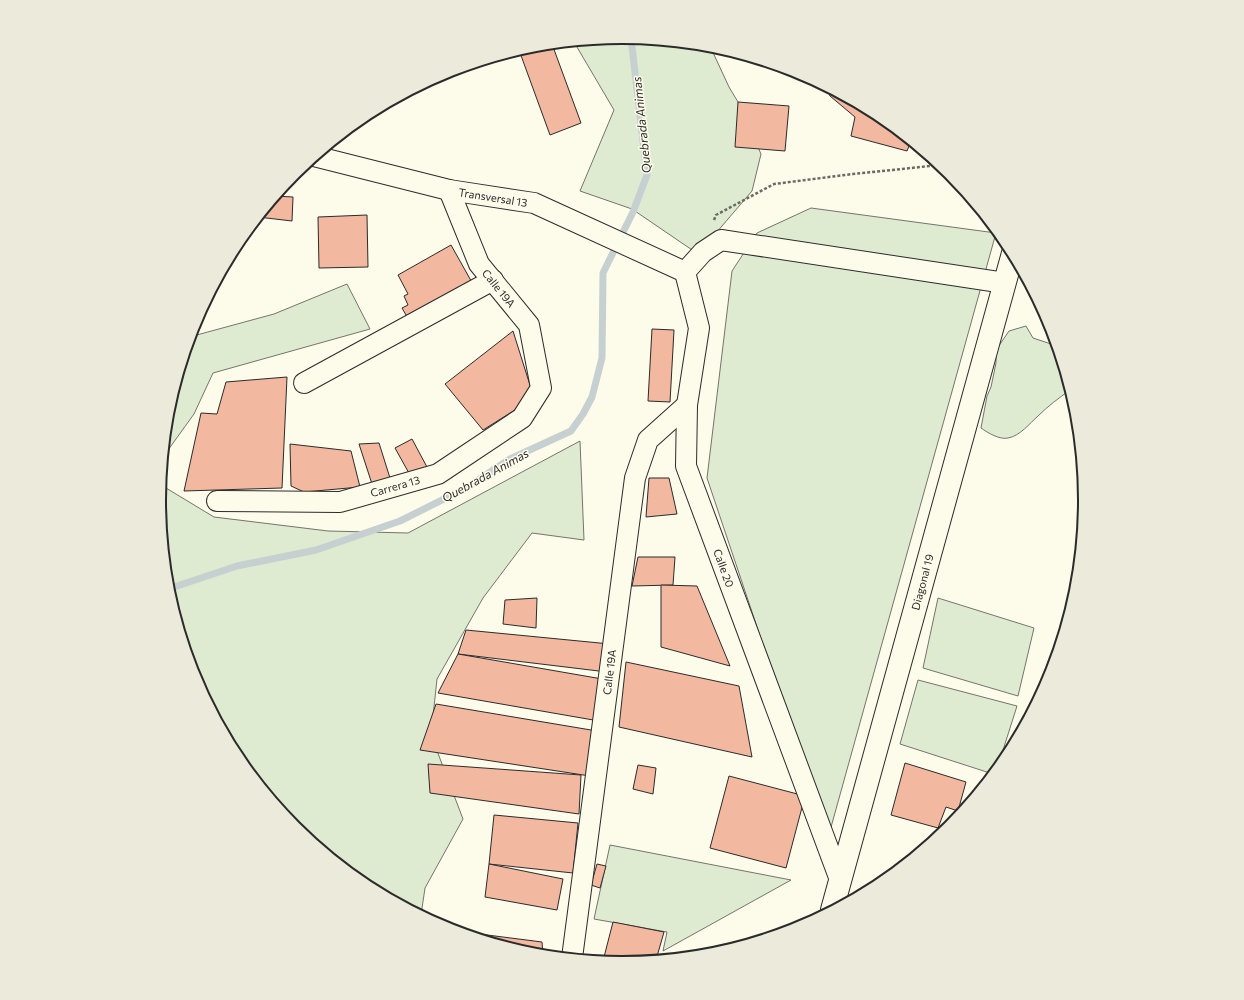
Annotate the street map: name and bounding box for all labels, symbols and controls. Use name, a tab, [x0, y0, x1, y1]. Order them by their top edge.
water label: Quebrada Animas	[629, 76, 653, 174]
street label: Transversal 13	[458, 185, 528, 209]
street label: Calle 19A	[480, 266, 519, 310]
water label: Quebrada Animas	[439, 445, 531, 505]
street label: Carrera 13	[369, 473, 421, 499]
street label: Calle 20	[711, 547, 737, 589]
street label: Diagonal 19	[908, 552, 936, 611]
street label: Calle 19A	[600, 648, 618, 695]

